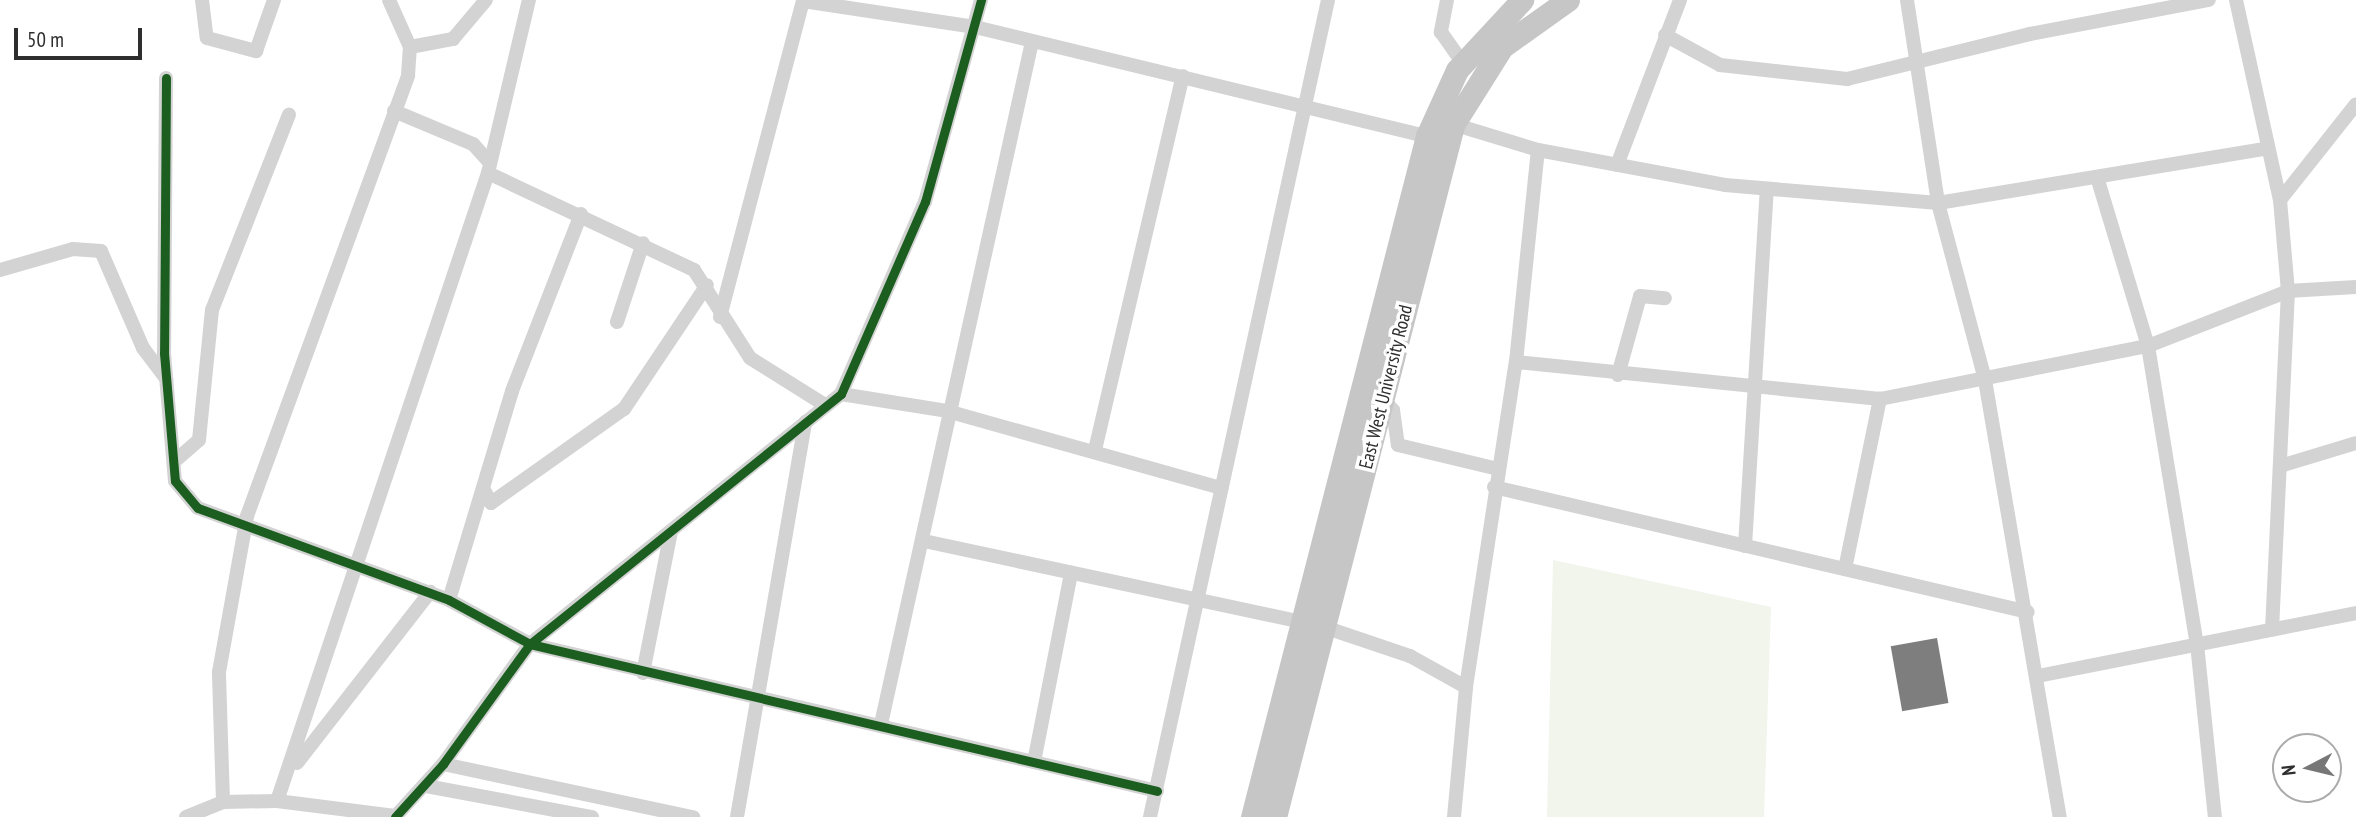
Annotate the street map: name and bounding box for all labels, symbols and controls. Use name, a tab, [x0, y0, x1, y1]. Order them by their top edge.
scale bar	[18, 14, 145, 58]
text: 50 m	[27, 26, 64, 53]
street label: East West University Road	[1354, 302, 1418, 472]
north arrow	[2272, 733, 2342, 803]
text: N	[2276, 764, 2301, 777]

